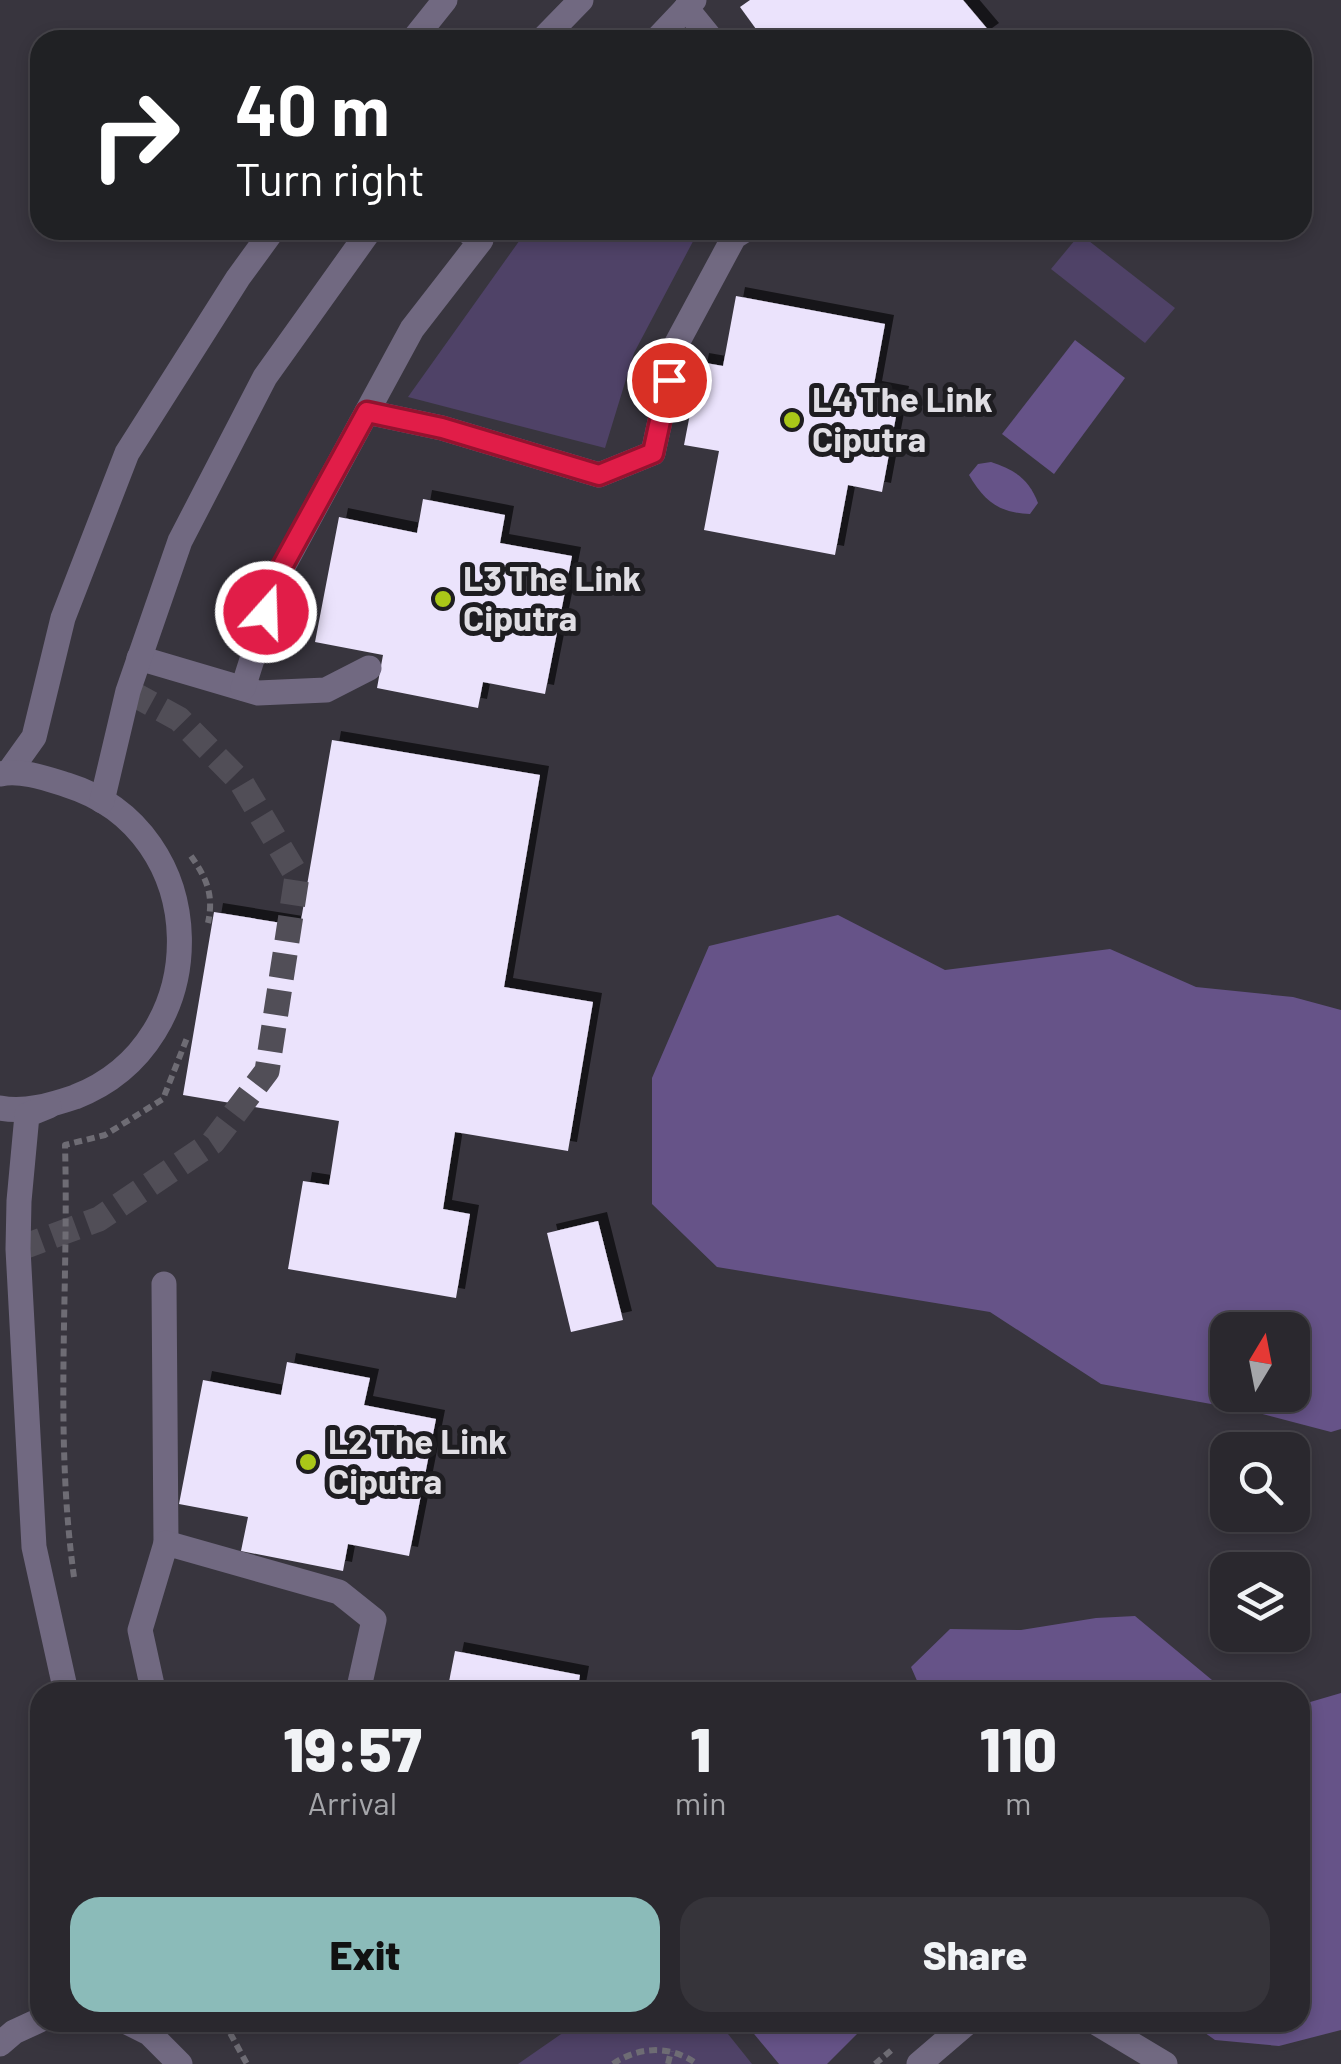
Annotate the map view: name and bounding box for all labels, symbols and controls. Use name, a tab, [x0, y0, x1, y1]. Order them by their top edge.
text: 40 m	[235, 66, 390, 150]
icon: right	[70, 70, 200, 200]
text: Turn right	[235, 151, 425, 205]
pin	[627, 338, 712, 423]
icon: arrive	[642, 353, 697, 408]
place label: L4 The Link Ciputra	[812, 377, 993, 459]
marker: L4 The Link Ciputra	[781, 409, 803, 431]
place label: L3 The Link Ciputra	[463, 556, 641, 638]
position arrow	[214, 560, 318, 664]
marker: L3 The Link Ciputra	[432, 588, 454, 610]
north arrow	[1210, 1312, 1310, 1412]
map controls	[1210, 1312, 1310, 1652]
place label: L2 The Link Ciputra	[328, 1419, 507, 1501]
button: search	[1210, 1432, 1310, 1532]
marker: L2 The Link Ciputra	[297, 1451, 319, 1473]
button: layers	[1210, 1552, 1310, 1652]
text: 19:57	[283, 1712, 422, 1784]
text: 1	[690, 1712, 711, 1784]
text: 110	[980, 1712, 1057, 1784]
text: Arrival	[308, 1783, 397, 1821]
text: min	[675, 1783, 727, 1821]
text: m	[1005, 1783, 1032, 1821]
button: Exit	[70, 1897, 660, 2012]
button: Share	[680, 1897, 1270, 2012]

